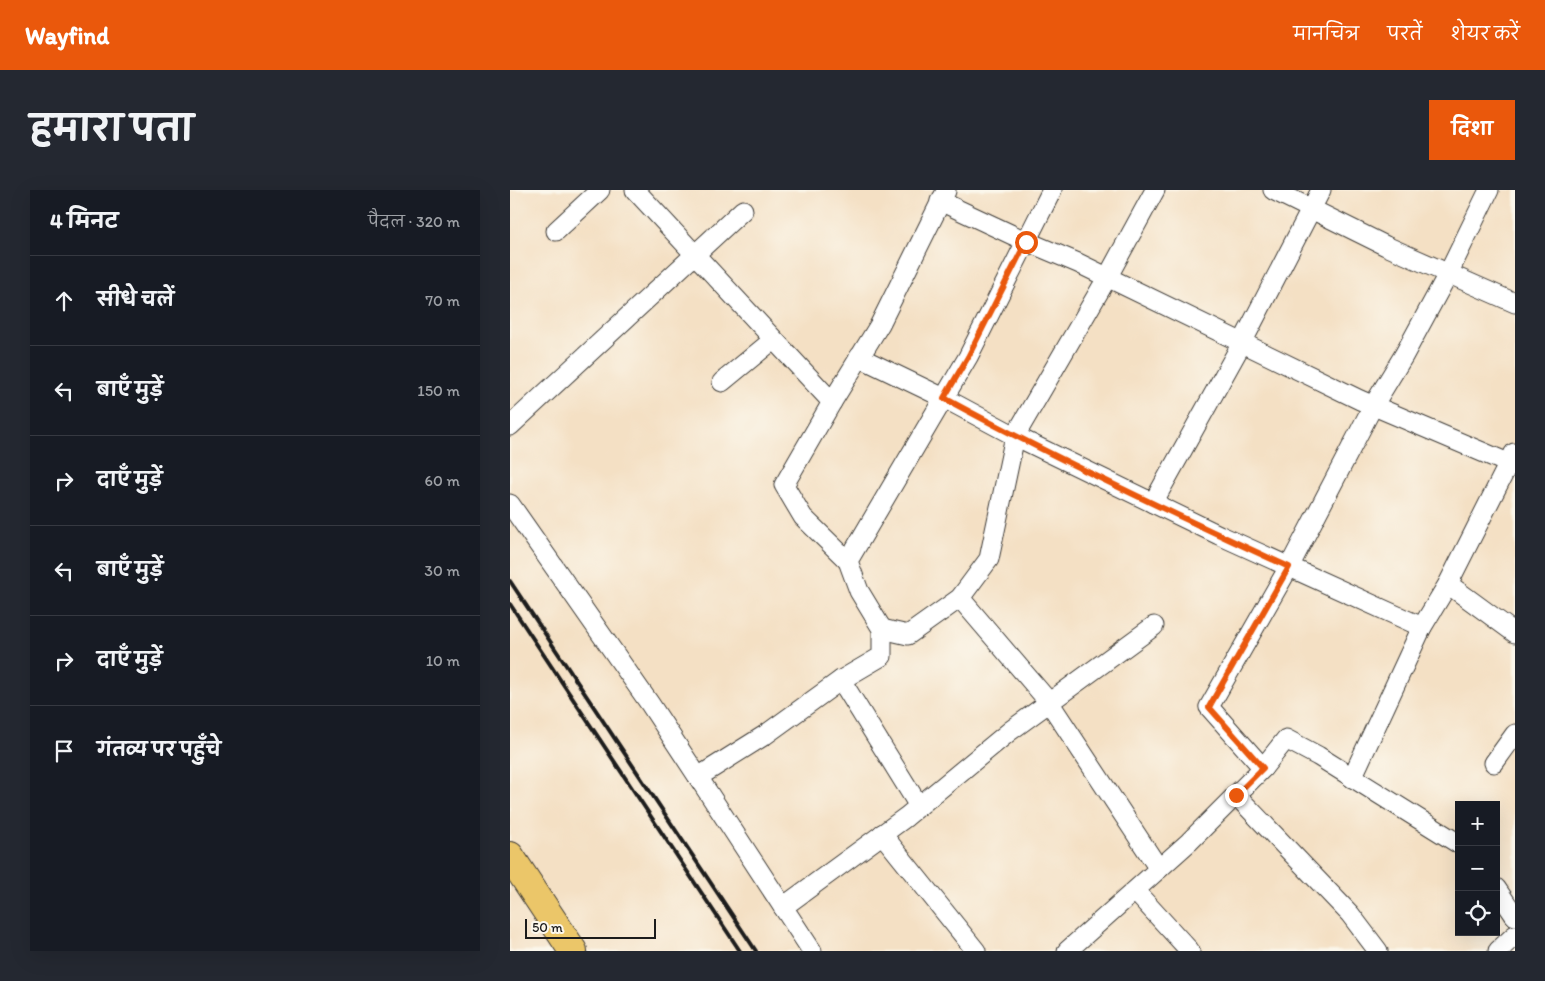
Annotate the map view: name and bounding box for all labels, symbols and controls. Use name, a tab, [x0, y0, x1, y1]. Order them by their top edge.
text: Wayfind	[25, 21, 109, 50]
text: मानचित्र	[1293, 23, 1359, 45]
text: परतें	[1387, 23, 1423, 45]
text: शेयर करें	[1451, 23, 1520, 45]
button: दिशा	[1429, 100, 1515, 160]
text: हमारा पता	[30, 107, 193, 149]
text: 4 मिनट	[50, 208, 118, 233]
text: पैदल · 320 m	[368, 212, 460, 231]
route start	[1015, 231, 1038, 254]
icon: ahead	[50, 287, 78, 315]
text: सीधे चलें	[97, 288, 174, 311]
text: 70 m	[425, 291, 460, 310]
icon: left	[50, 377, 78, 405]
text: बाएँ मुड़ें	[97, 378, 163, 401]
text: 150 m	[417, 381, 460, 400]
icon: right	[50, 467, 78, 495]
text: दाएँ मुड़ें	[97, 468, 163, 491]
text: 60 m	[425, 471, 460, 490]
icon: left	[50, 557, 78, 585]
text: बाएँ मुड़ें	[97, 558, 163, 581]
text: 30 m	[424, 561, 460, 580]
icon: right	[50, 647, 78, 675]
text: दाएँ मुड़ें	[97, 648, 163, 671]
text: 10 m	[426, 651, 460, 670]
icon: arrive	[50, 737, 78, 765]
text: गंतव्य पर पहुँचे	[97, 738, 221, 761]
route end	[1225, 784, 1248, 807]
map controls	[1455, 801, 1500, 936]
button: +	[1455, 801, 1500, 846]
button: −	[1455, 846, 1500, 891]
button: locate	[1455, 891, 1500, 936]
scale bar	[525, 916, 656, 939]
text: 50 m	[532, 919, 563, 936]

